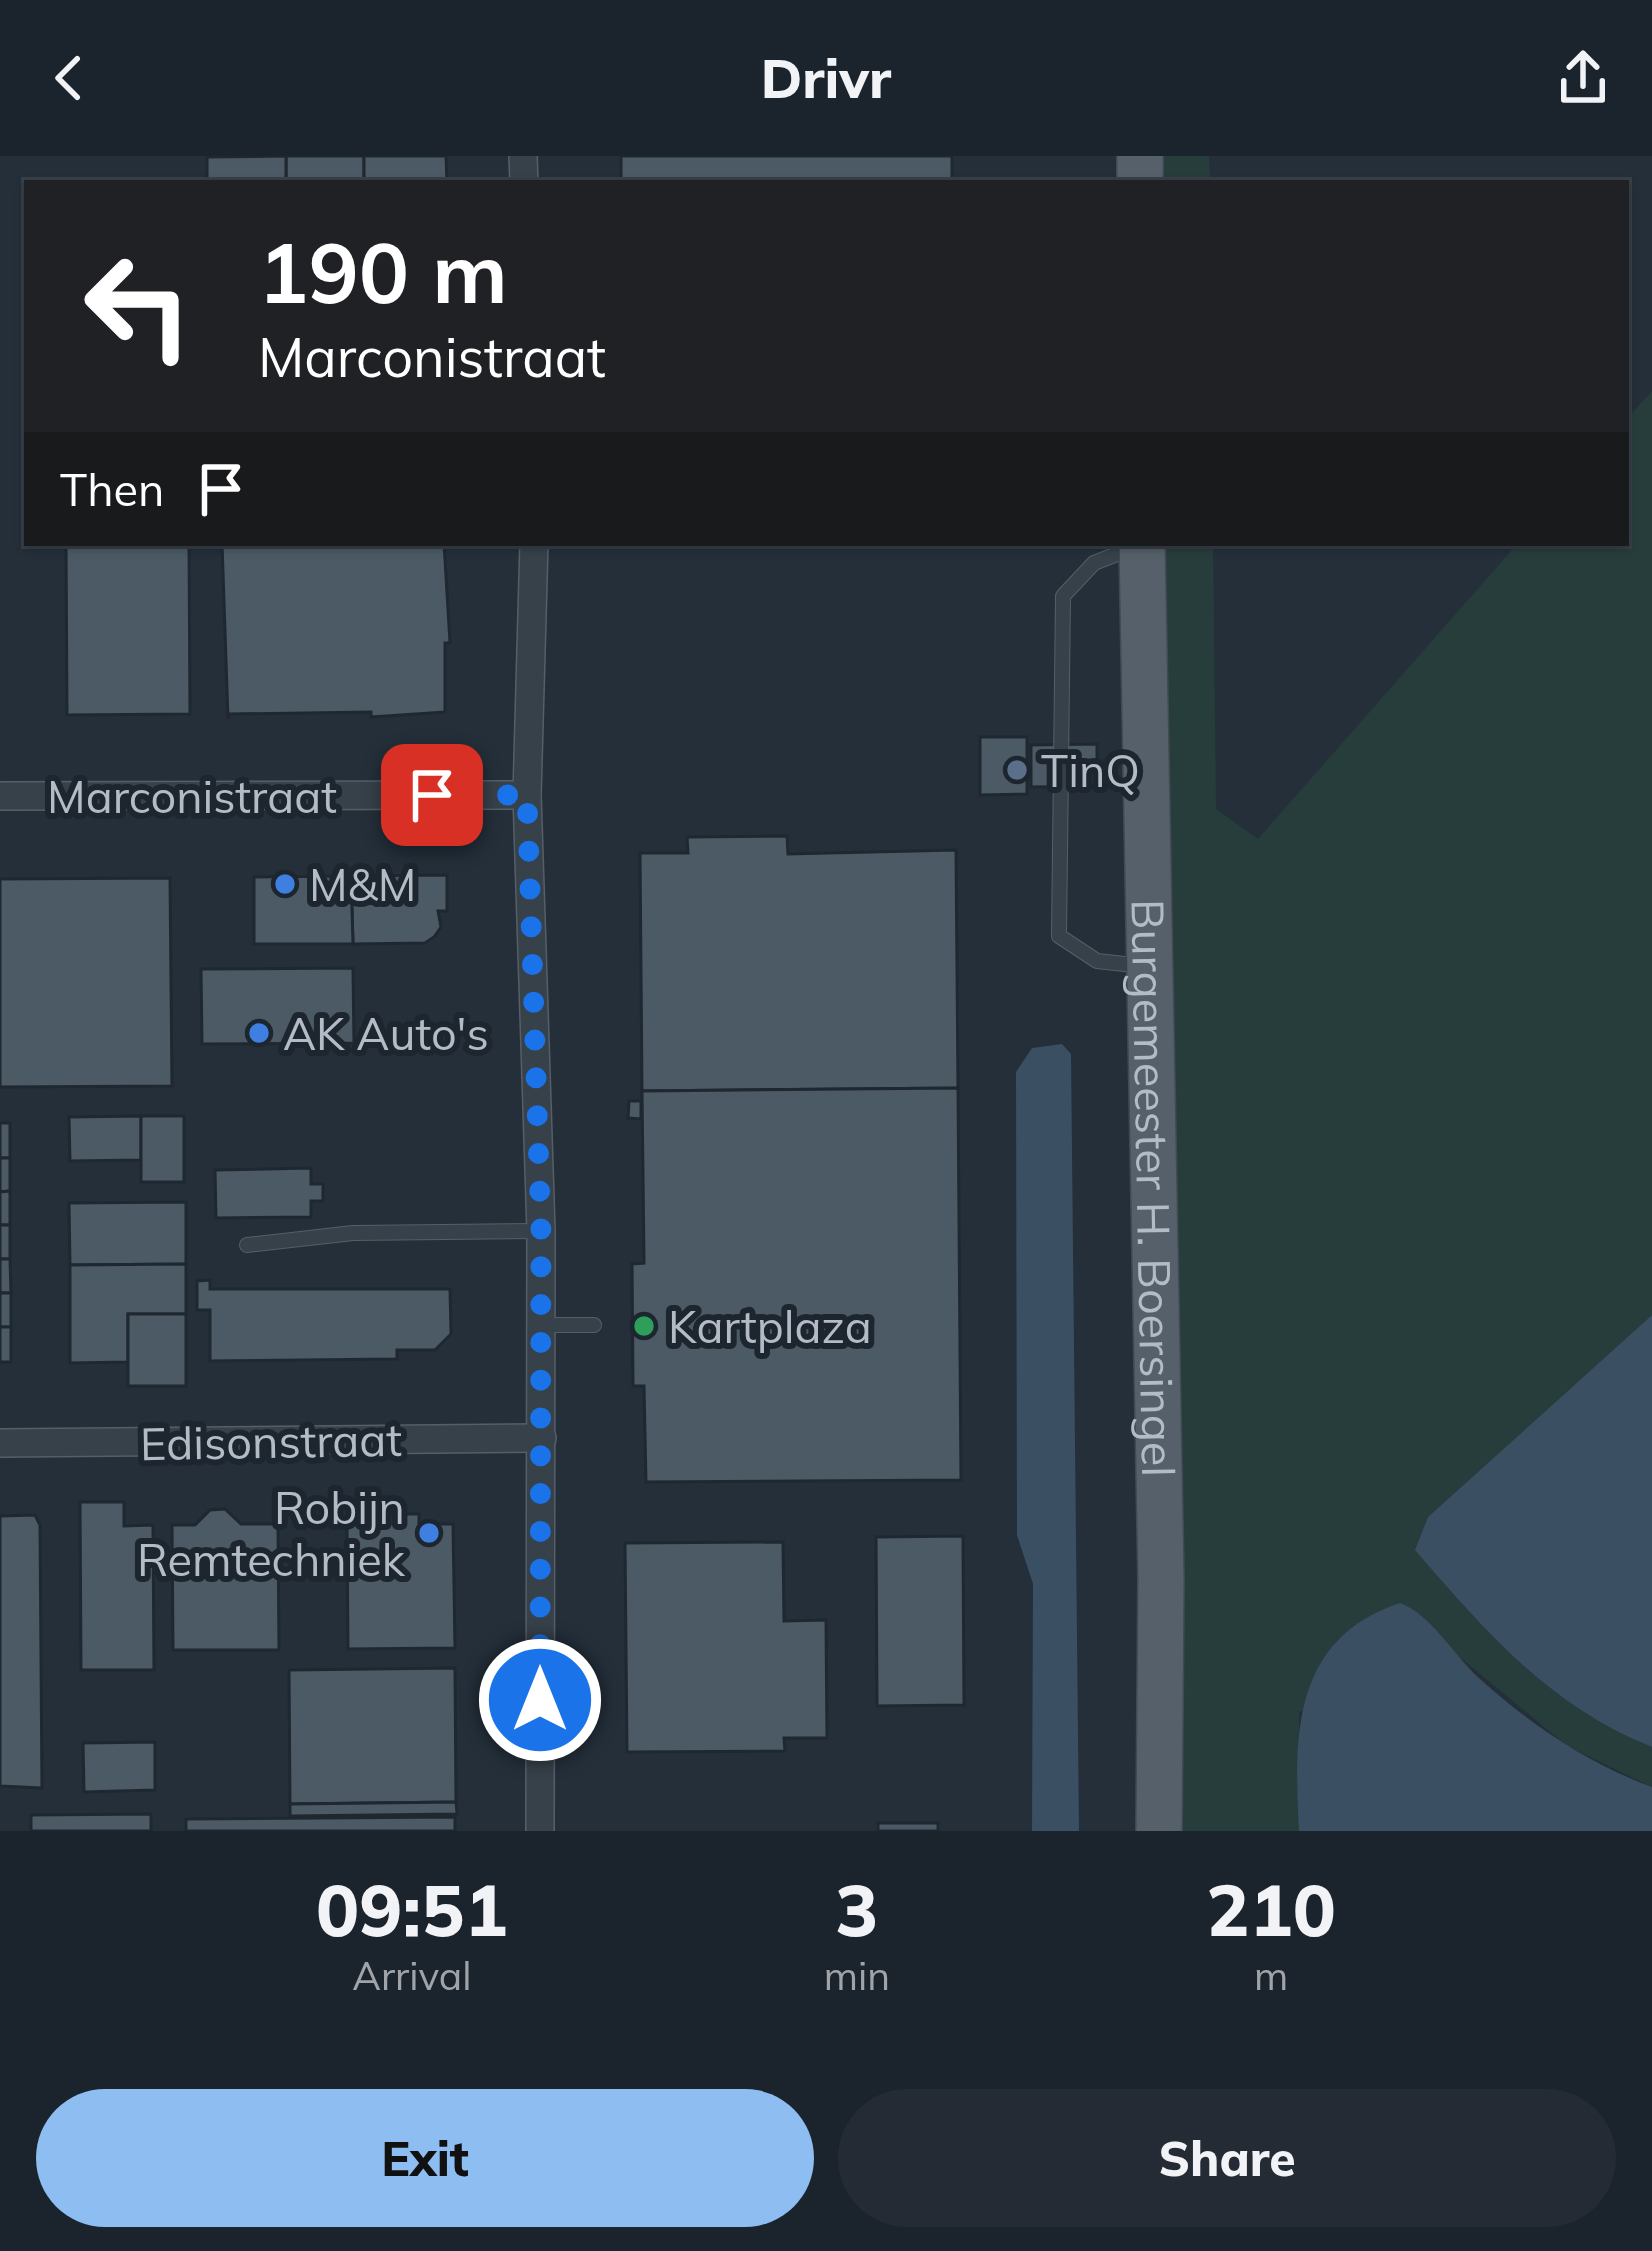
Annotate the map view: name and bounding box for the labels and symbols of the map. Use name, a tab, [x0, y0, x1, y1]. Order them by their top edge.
place label: TinQ	[1041, 742, 1140, 798]
pin	[381, 744, 483, 846]
marker: TinQ	[1004, 757, 1030, 783]
street label: Marconistraat	[47, 768, 337, 824]
place label: M&M	[309, 856, 416, 912]
marker: M&M	[272, 871, 298, 897]
street label: Burgemeester H. Boersingel	[1121, 898, 1187, 1477]
place label: AK Auto's	[283, 1005, 489, 1061]
marker: AK Auto's	[246, 1020, 272, 1046]
place label: Kartplaza	[668, 1298, 872, 1354]
marker: Kartplaza	[631, 1313, 657, 1339]
street label: Edisonstraat	[139, 1411, 403, 1471]
place label: Robijn Remtechniek	[137, 1479, 406, 1587]
marker: Robijn Remtechniek	[416, 1520, 442, 1546]
position arrow	[477, 1637, 603, 1763]

